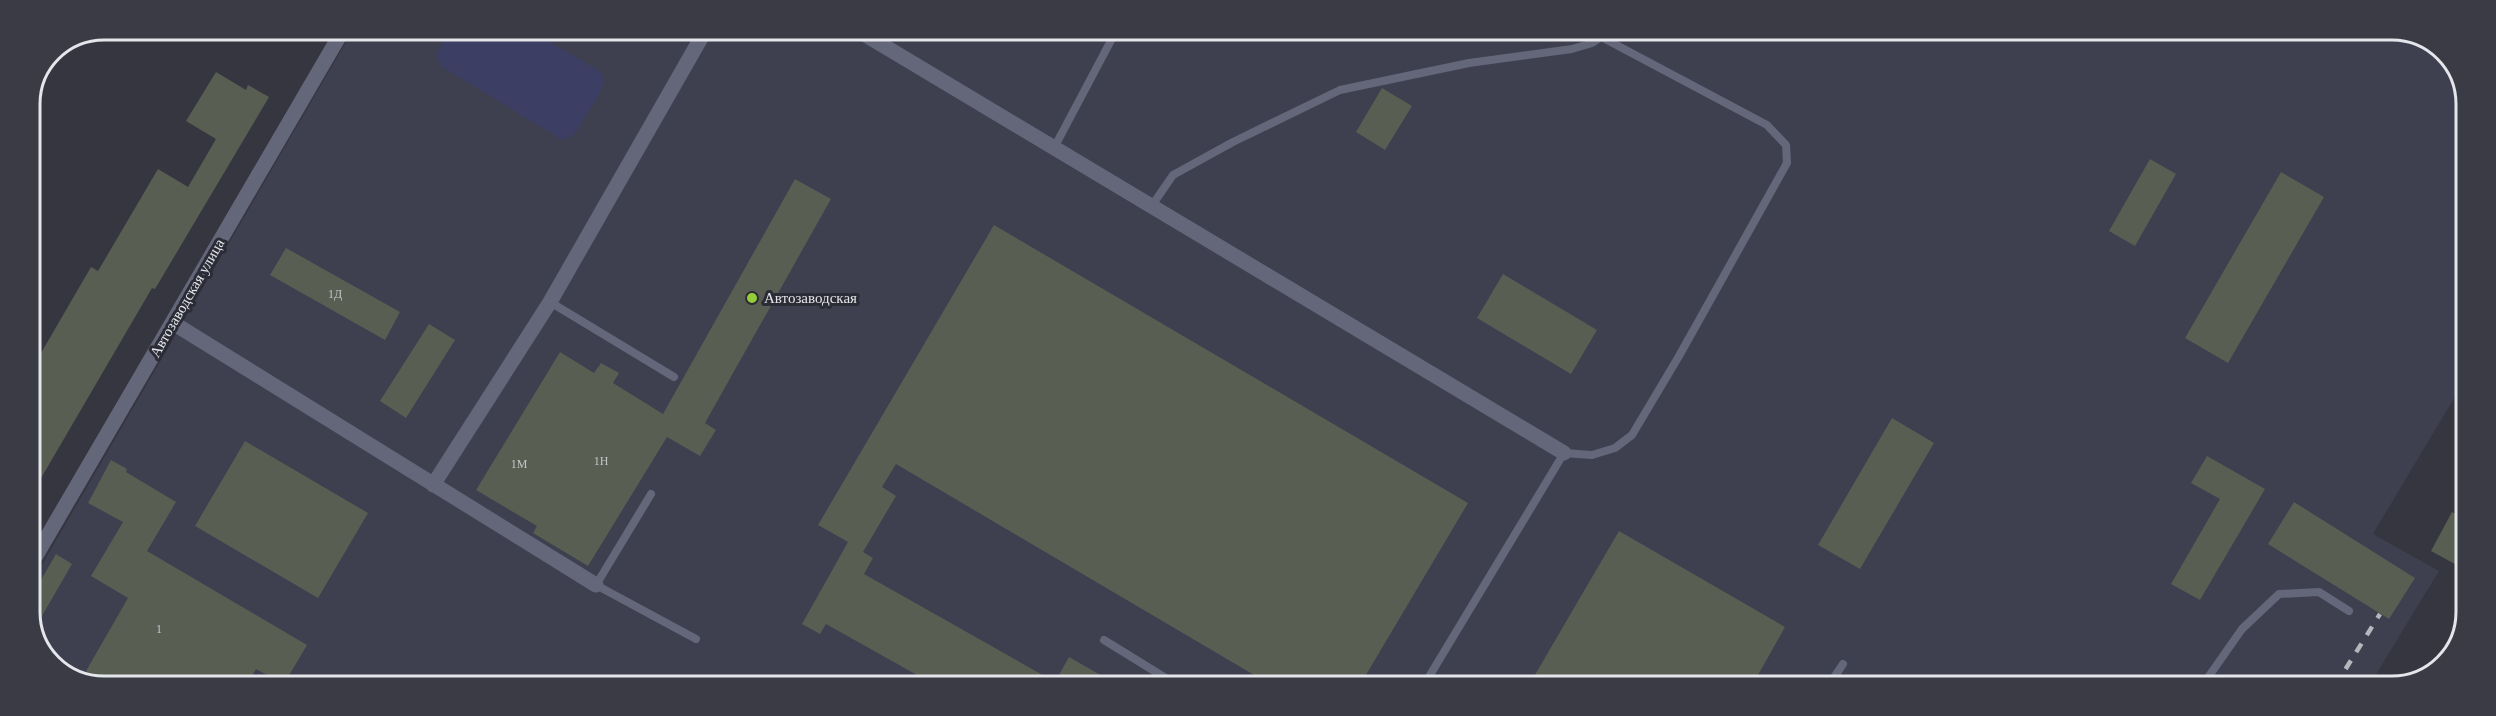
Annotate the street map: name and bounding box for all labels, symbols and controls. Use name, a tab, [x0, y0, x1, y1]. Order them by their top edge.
street label: Автозаводская улица	[147, 236, 228, 360]
house number: 1Д	[328, 287, 342, 301]
place label: Автозаводская	[764, 290, 857, 306]
marker: Автозаводская	[745, 291, 759, 305]
house number: 1Н	[594, 454, 609, 468]
house number: 1М	[511, 457, 528, 471]
house number: 1	[156, 622, 162, 636]

